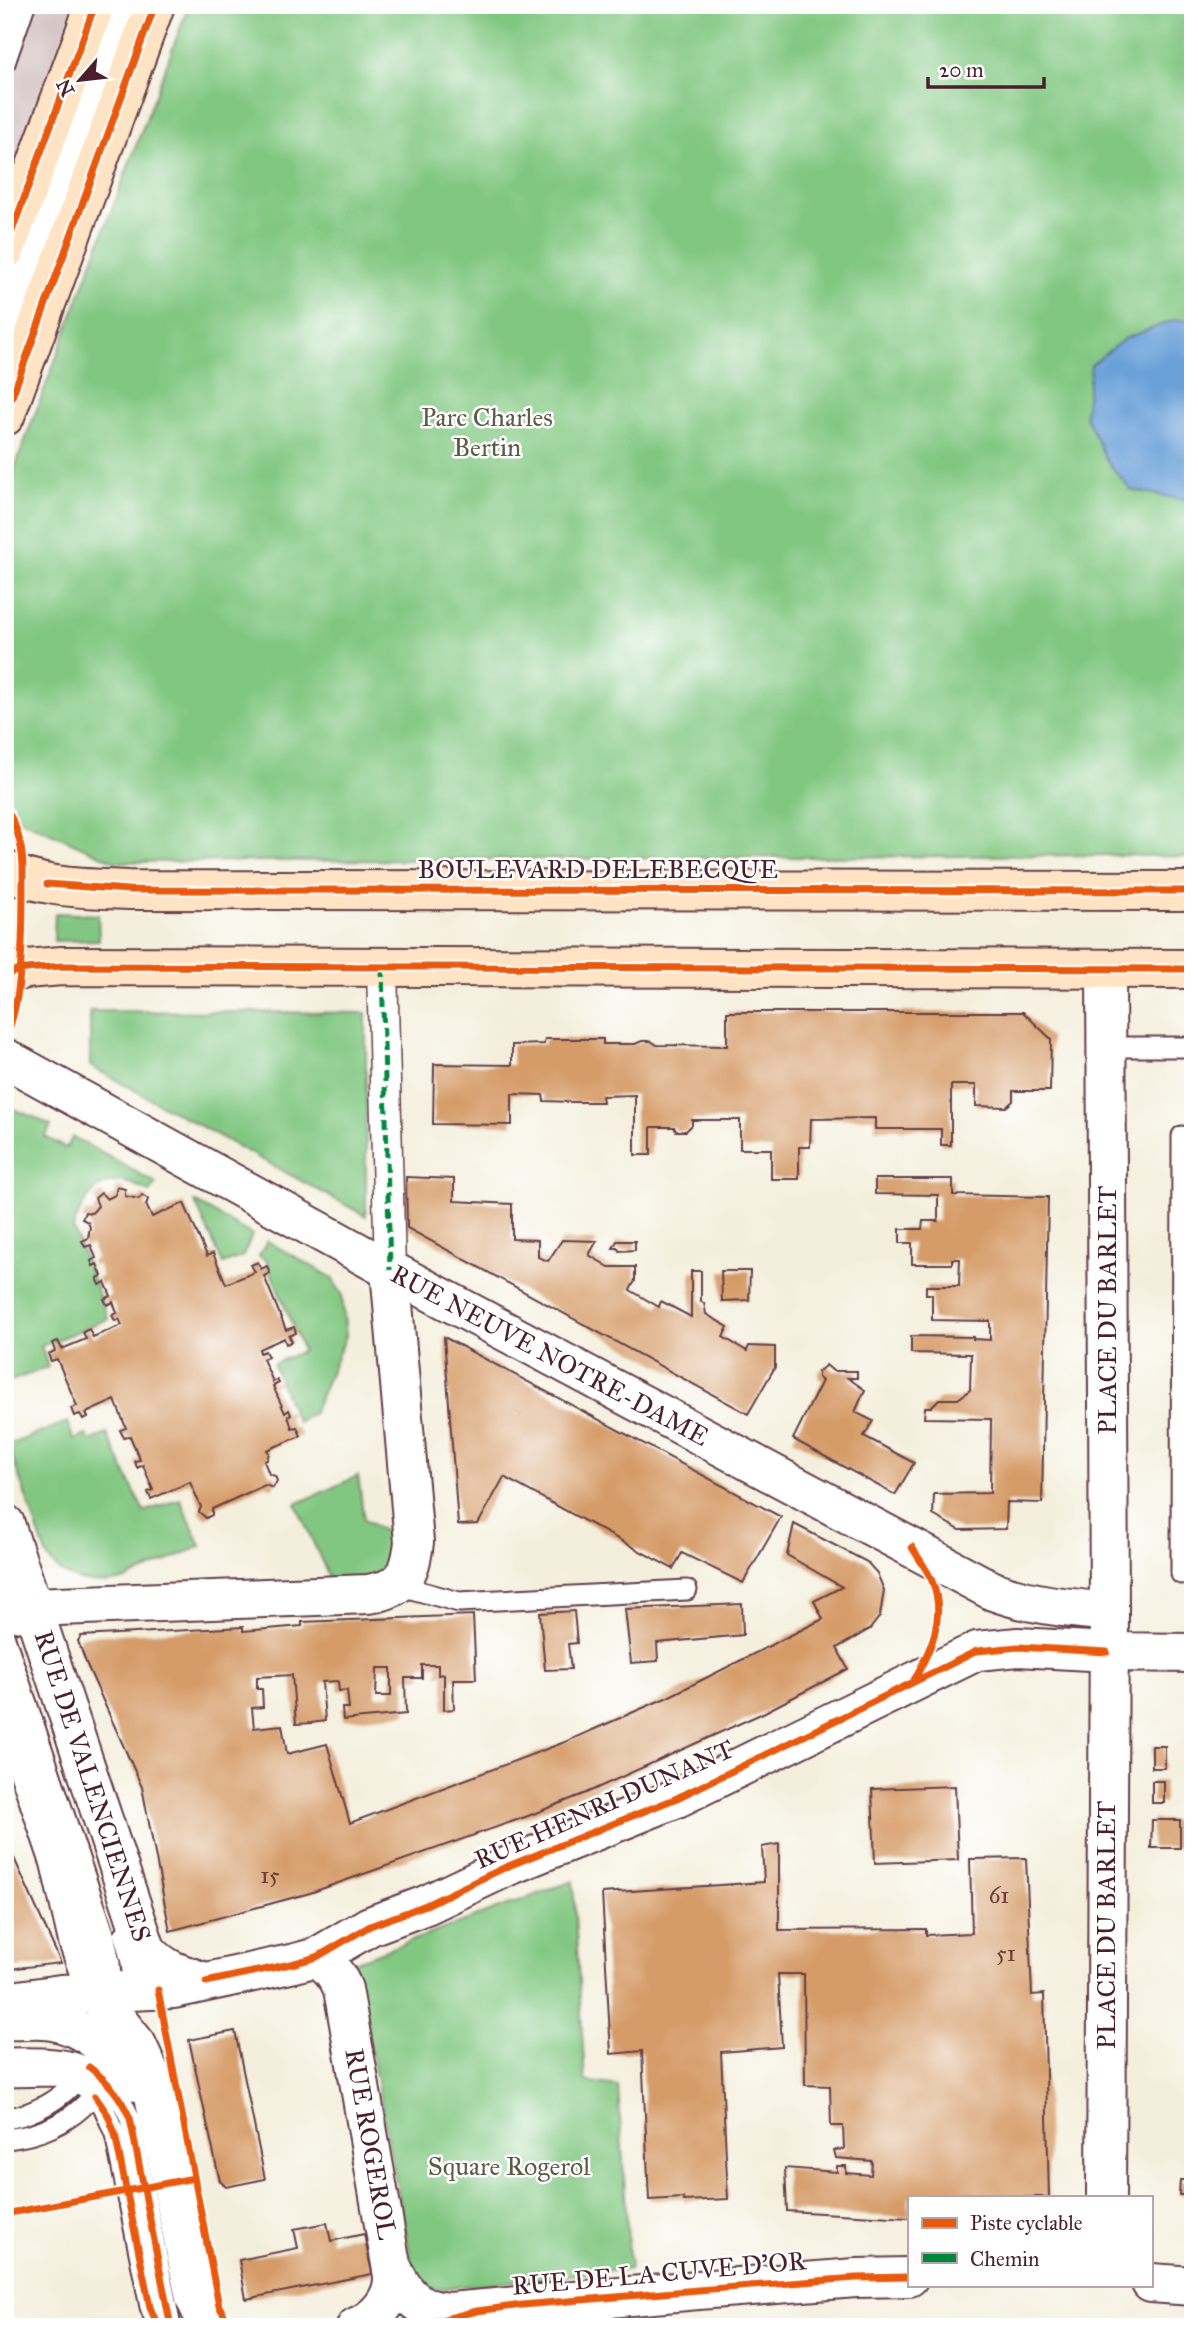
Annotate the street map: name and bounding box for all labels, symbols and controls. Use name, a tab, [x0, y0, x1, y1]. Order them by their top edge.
north arrow	[46, 46, 116, 116]
scale bar	[928, 46, 1044, 90]
text: 20 m	[939, 57, 984, 83]
text: N	[51, 75, 79, 100]
park label: Parc Charles Bertin	[421, 401, 553, 463]
street label: BOULEVARD DELEBECQUE	[418, 853, 778, 885]
street label: PLACE DU BARLET	[1091, 1185, 1123, 1434]
street label: RUE NEUVE NOTRE-DAME	[386, 1257, 714, 1453]
street label: RUE DE VALENCIENNES	[28, 1626, 158, 1946]
street label: RUE HENRI DUNANT	[469, 1732, 739, 1876]
street label: PLACE DU BARLET	[1090, 1800, 1122, 2049]
house number: 15	[260, 1861, 280, 1889]
house number: 61	[989, 1881, 1009, 1909]
house number: 51	[996, 1939, 1016, 1967]
street label: RUE ROGEROL	[338, 2046, 404, 2242]
park label: Square Rogerol	[428, 2150, 590, 2182]
legend	[908, 2196, 1152, 2286]
text: Piste cyclable	[970, 2210, 1083, 2236]
street label: RUE DE LA CUVE D'OR	[511, 2244, 808, 2302]
text: Chemin	[970, 2246, 1039, 2272]

